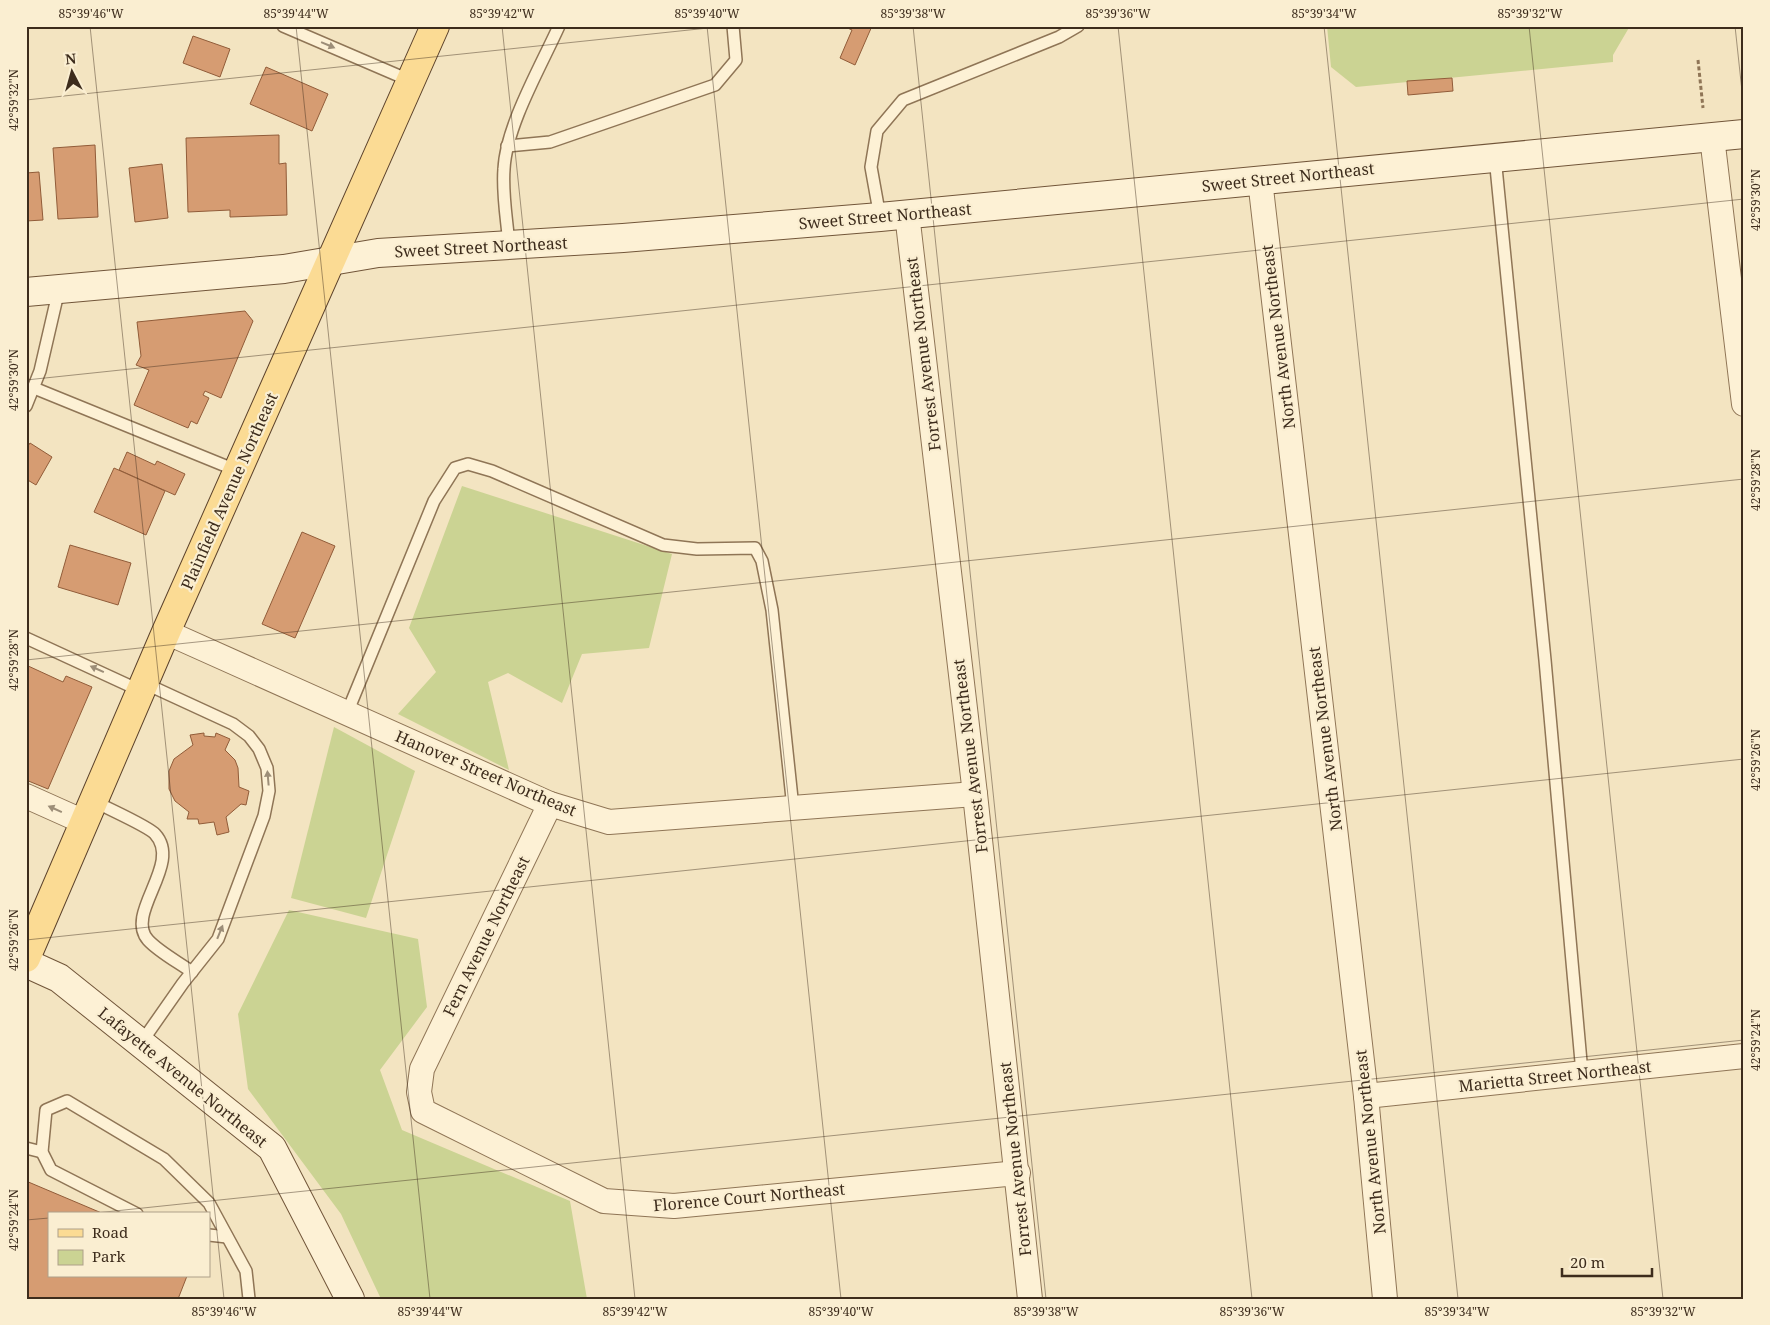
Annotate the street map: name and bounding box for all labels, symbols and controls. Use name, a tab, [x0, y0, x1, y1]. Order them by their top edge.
text: 85°39'46"W	[58, 5, 124, 22]
text: 85°39'44"W	[263, 5, 329, 22]
text: 85°39'42"W	[469, 5, 535, 22]
text: 85°39'40"W	[674, 5, 740, 22]
text: 85°39'38"W	[880, 5, 946, 22]
text: 85°39'36"W	[1085, 5, 1151, 22]
text: 85°39'34"W	[1291, 5, 1357, 22]
text: 85°39'32"W	[1497, 5, 1563, 22]
one-way arrow	[321, 41, 336, 49]
north arrow	[48, 48, 98, 98]
text: N	[64, 49, 77, 69]
text: 42°59'32"N	[5, 69, 22, 131]
street label: Sweet Street Northeast	[1201, 157, 1376, 197]
text: 42°59'30"N	[1747, 169, 1764, 231]
street label: Sweet Street Northeast	[798, 197, 973, 235]
street label: Sweet Street Northeast	[394, 231, 568, 263]
street label: North Avenue Northeast	[1256, 243, 1300, 430]
street label: Forrest Avenue Northeast	[900, 255, 946, 452]
text: 42°59'30"N	[5, 349, 22, 411]
street label: Plainfield Avenue Northeast	[175, 389, 283, 593]
text: 42°59'28"N	[1747, 449, 1764, 511]
text: 42°59'28"N	[5, 629, 22, 691]
street label: North Avenue Northeast	[1303, 645, 1347, 832]
street label: Forrest Avenue Northeast	[947, 657, 993, 854]
one-way arrow	[90, 665, 104, 673]
street label: Hanover Street Northeast	[392, 725, 580, 821]
text: 42°59'26"N	[1747, 729, 1764, 791]
one-way arrow	[263, 770, 271, 786]
one-way arrow	[48, 805, 62, 813]
street label: Fern Avenue Northeast	[438, 852, 535, 1020]
text: 42°59'26"N	[5, 909, 22, 971]
one-way arrow	[216, 924, 224, 939]
street label: Lafayette Avenue Northeast	[94, 1002, 272, 1152]
text: 42°59'24"N	[1747, 1009, 1764, 1071]
street label: North Avenue Northeast	[1349, 1048, 1391, 1235]
street label: Marietta Street Northeast	[1458, 1055, 1653, 1097]
street label: Forrest Avenue Northeast	[994, 1060, 1036, 1257]
street label: Florence Court Northeast	[652, 1178, 846, 1216]
text: 42°59'24"N	[5, 1189, 22, 1251]
legend	[48, 1212, 210, 1278]
text: Road	[92, 1222, 128, 1242]
scale bar	[1562, 1245, 1652, 1277]
text: Park	[92, 1246, 126, 1266]
text: 20 m	[1570, 1252, 1605, 1272]
text: 85°39'46"W	[191, 1303, 257, 1320]
text: 85°39'44"W	[397, 1303, 463, 1320]
text: 85°39'42"W	[602, 1303, 668, 1320]
text: 85°39'40"W	[808, 1303, 874, 1320]
text: 85°39'38"W	[1013, 1303, 1079, 1320]
text: 85°39'36"W	[1219, 1303, 1285, 1320]
text: 85°39'34"W	[1424, 1303, 1490, 1320]
text: 85°39'32"W	[1630, 1303, 1696, 1320]

